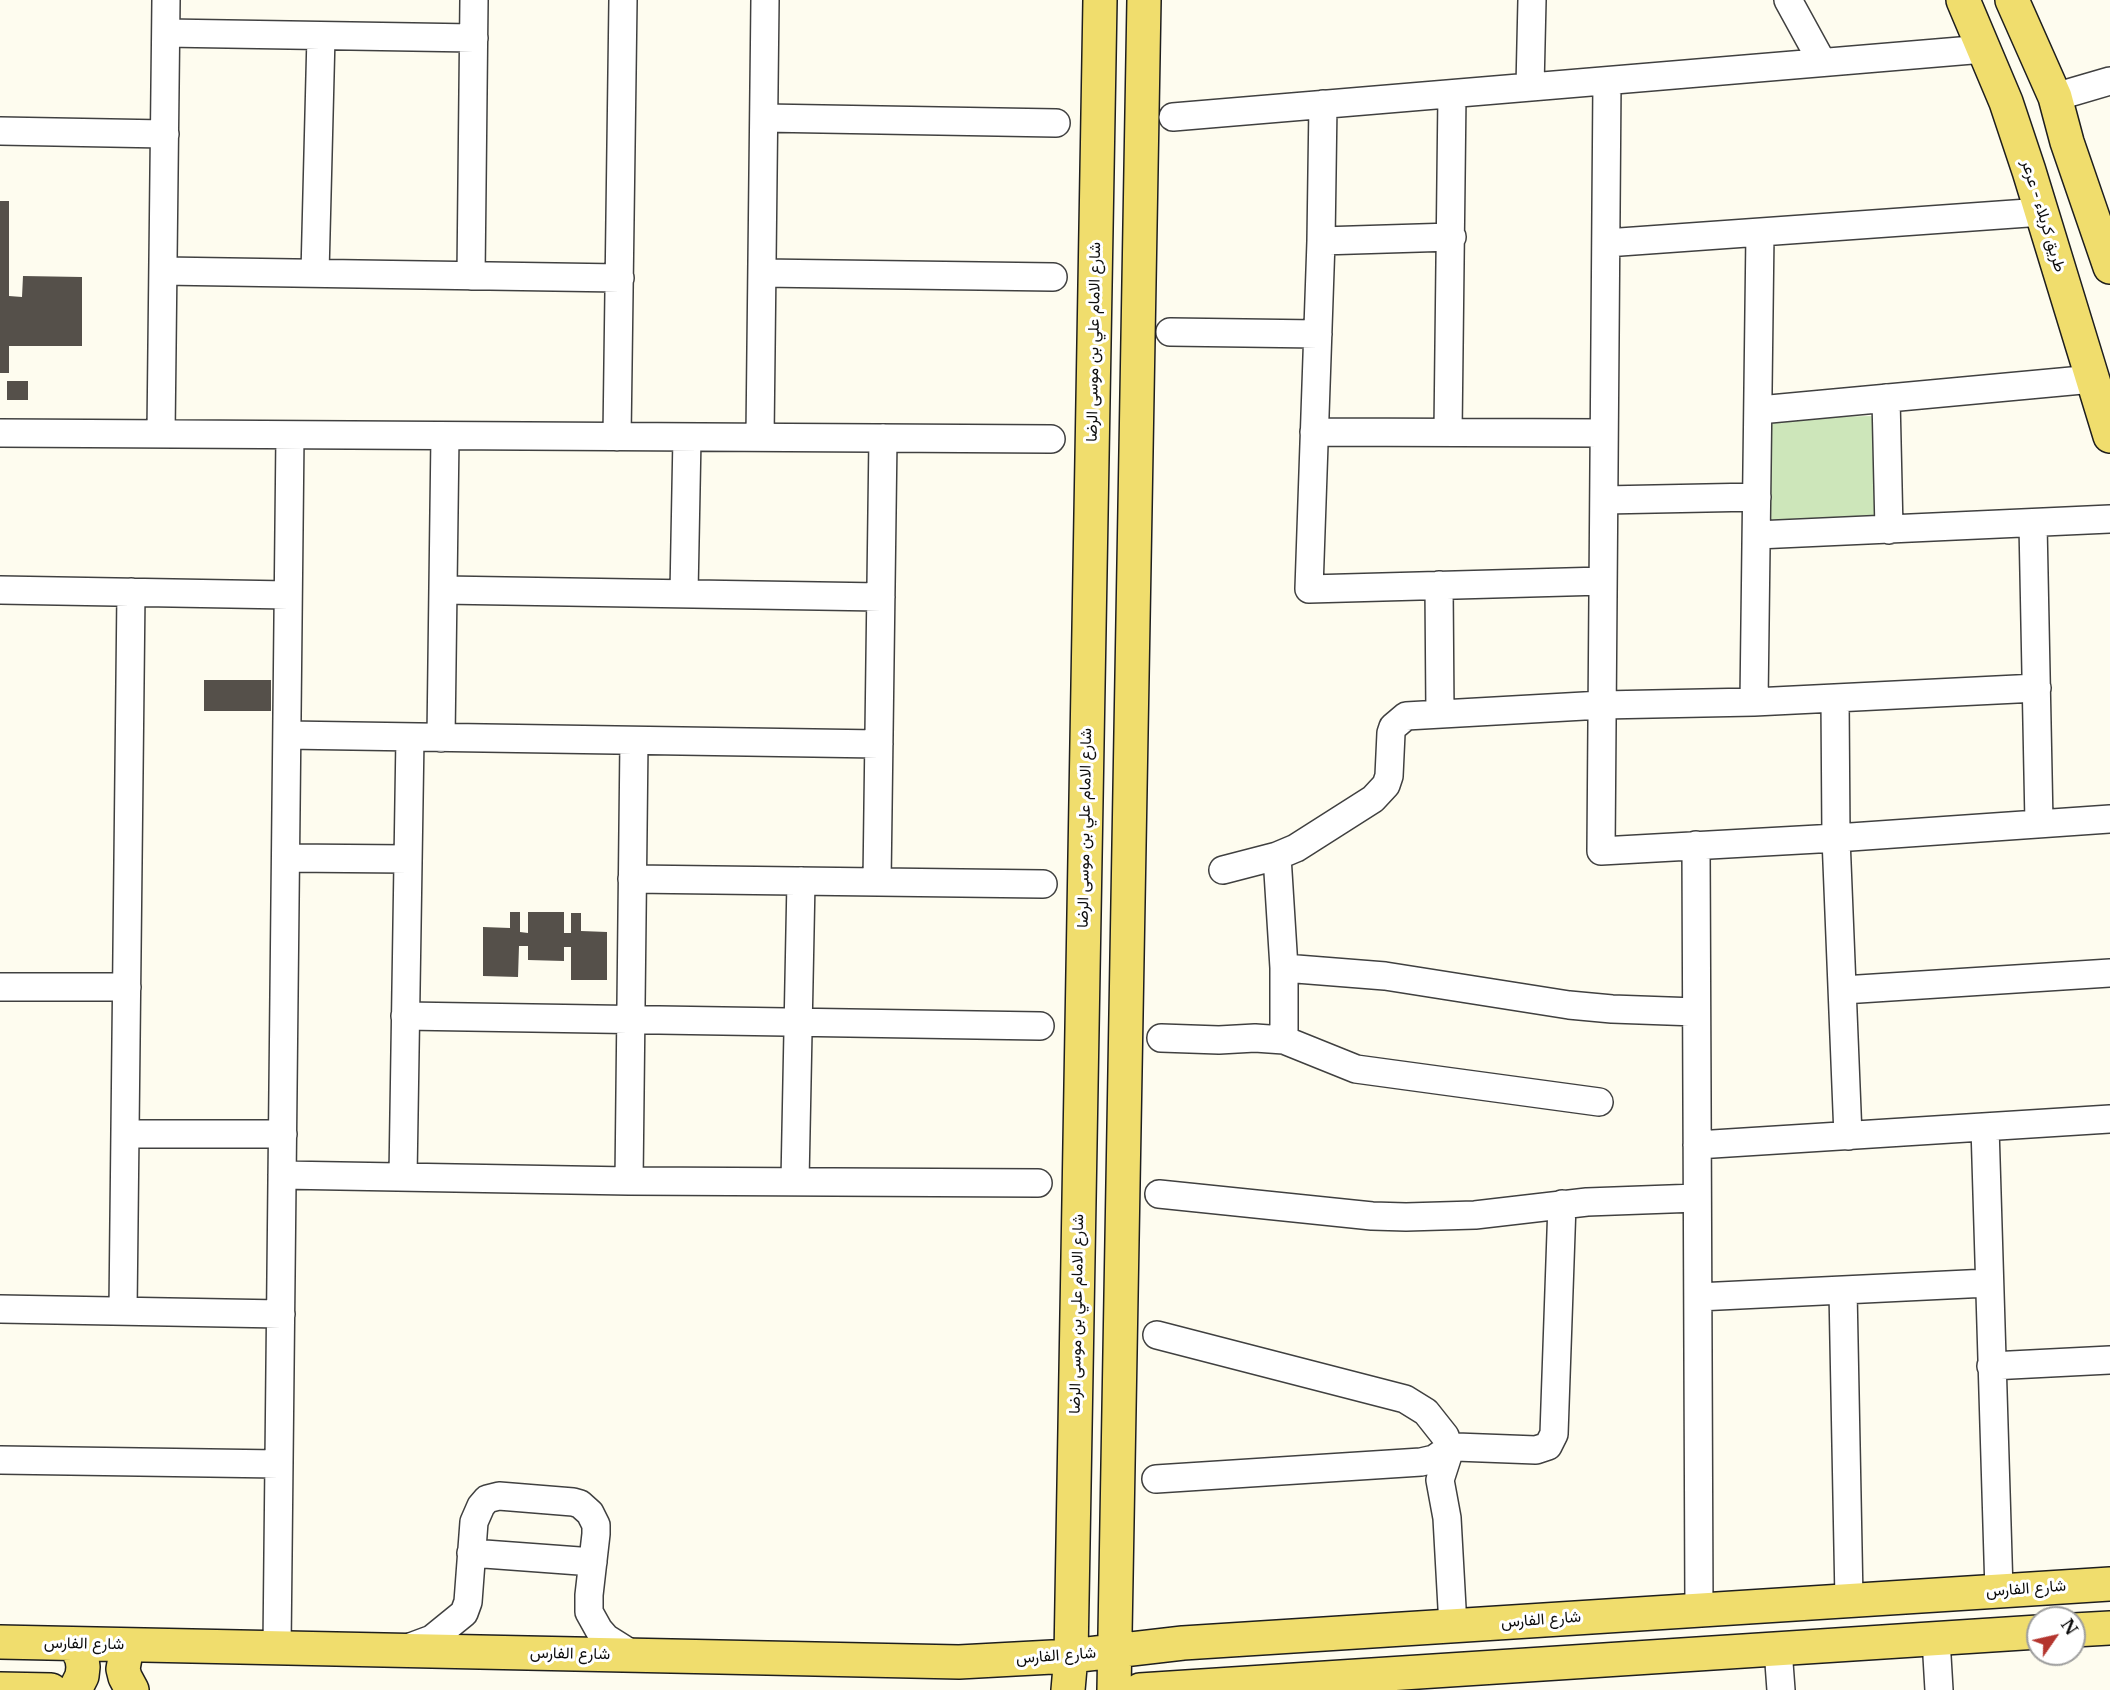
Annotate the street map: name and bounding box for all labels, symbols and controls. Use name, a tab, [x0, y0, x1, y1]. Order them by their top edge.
street label: طريق كربلاء - عرعر	[2017, 157, 2069, 275]
street label: شارع الامام علي بن موسى الرضا	[1083, 242, 1105, 442]
street label: شارع الامام علي بن موسى الرضا	[1074, 728, 1096, 928]
street label: شارع الامام علي بن موسى الرضا	[1066, 1214, 1088, 1414]
street label: شارع الفارس	[1985, 1577, 2067, 1601]
north arrow	[2026, 1606, 2086, 1666]
street label: شارع الفارس	[1500, 1608, 1582, 1632]
text: N	[2057, 1615, 2082, 1639]
street label: شارع الفارس	[44, 1634, 124, 1654]
street label: شارع الفارس	[530, 1644, 610, 1664]
street label: شارع الفارس	[1015, 1644, 1097, 1668]

